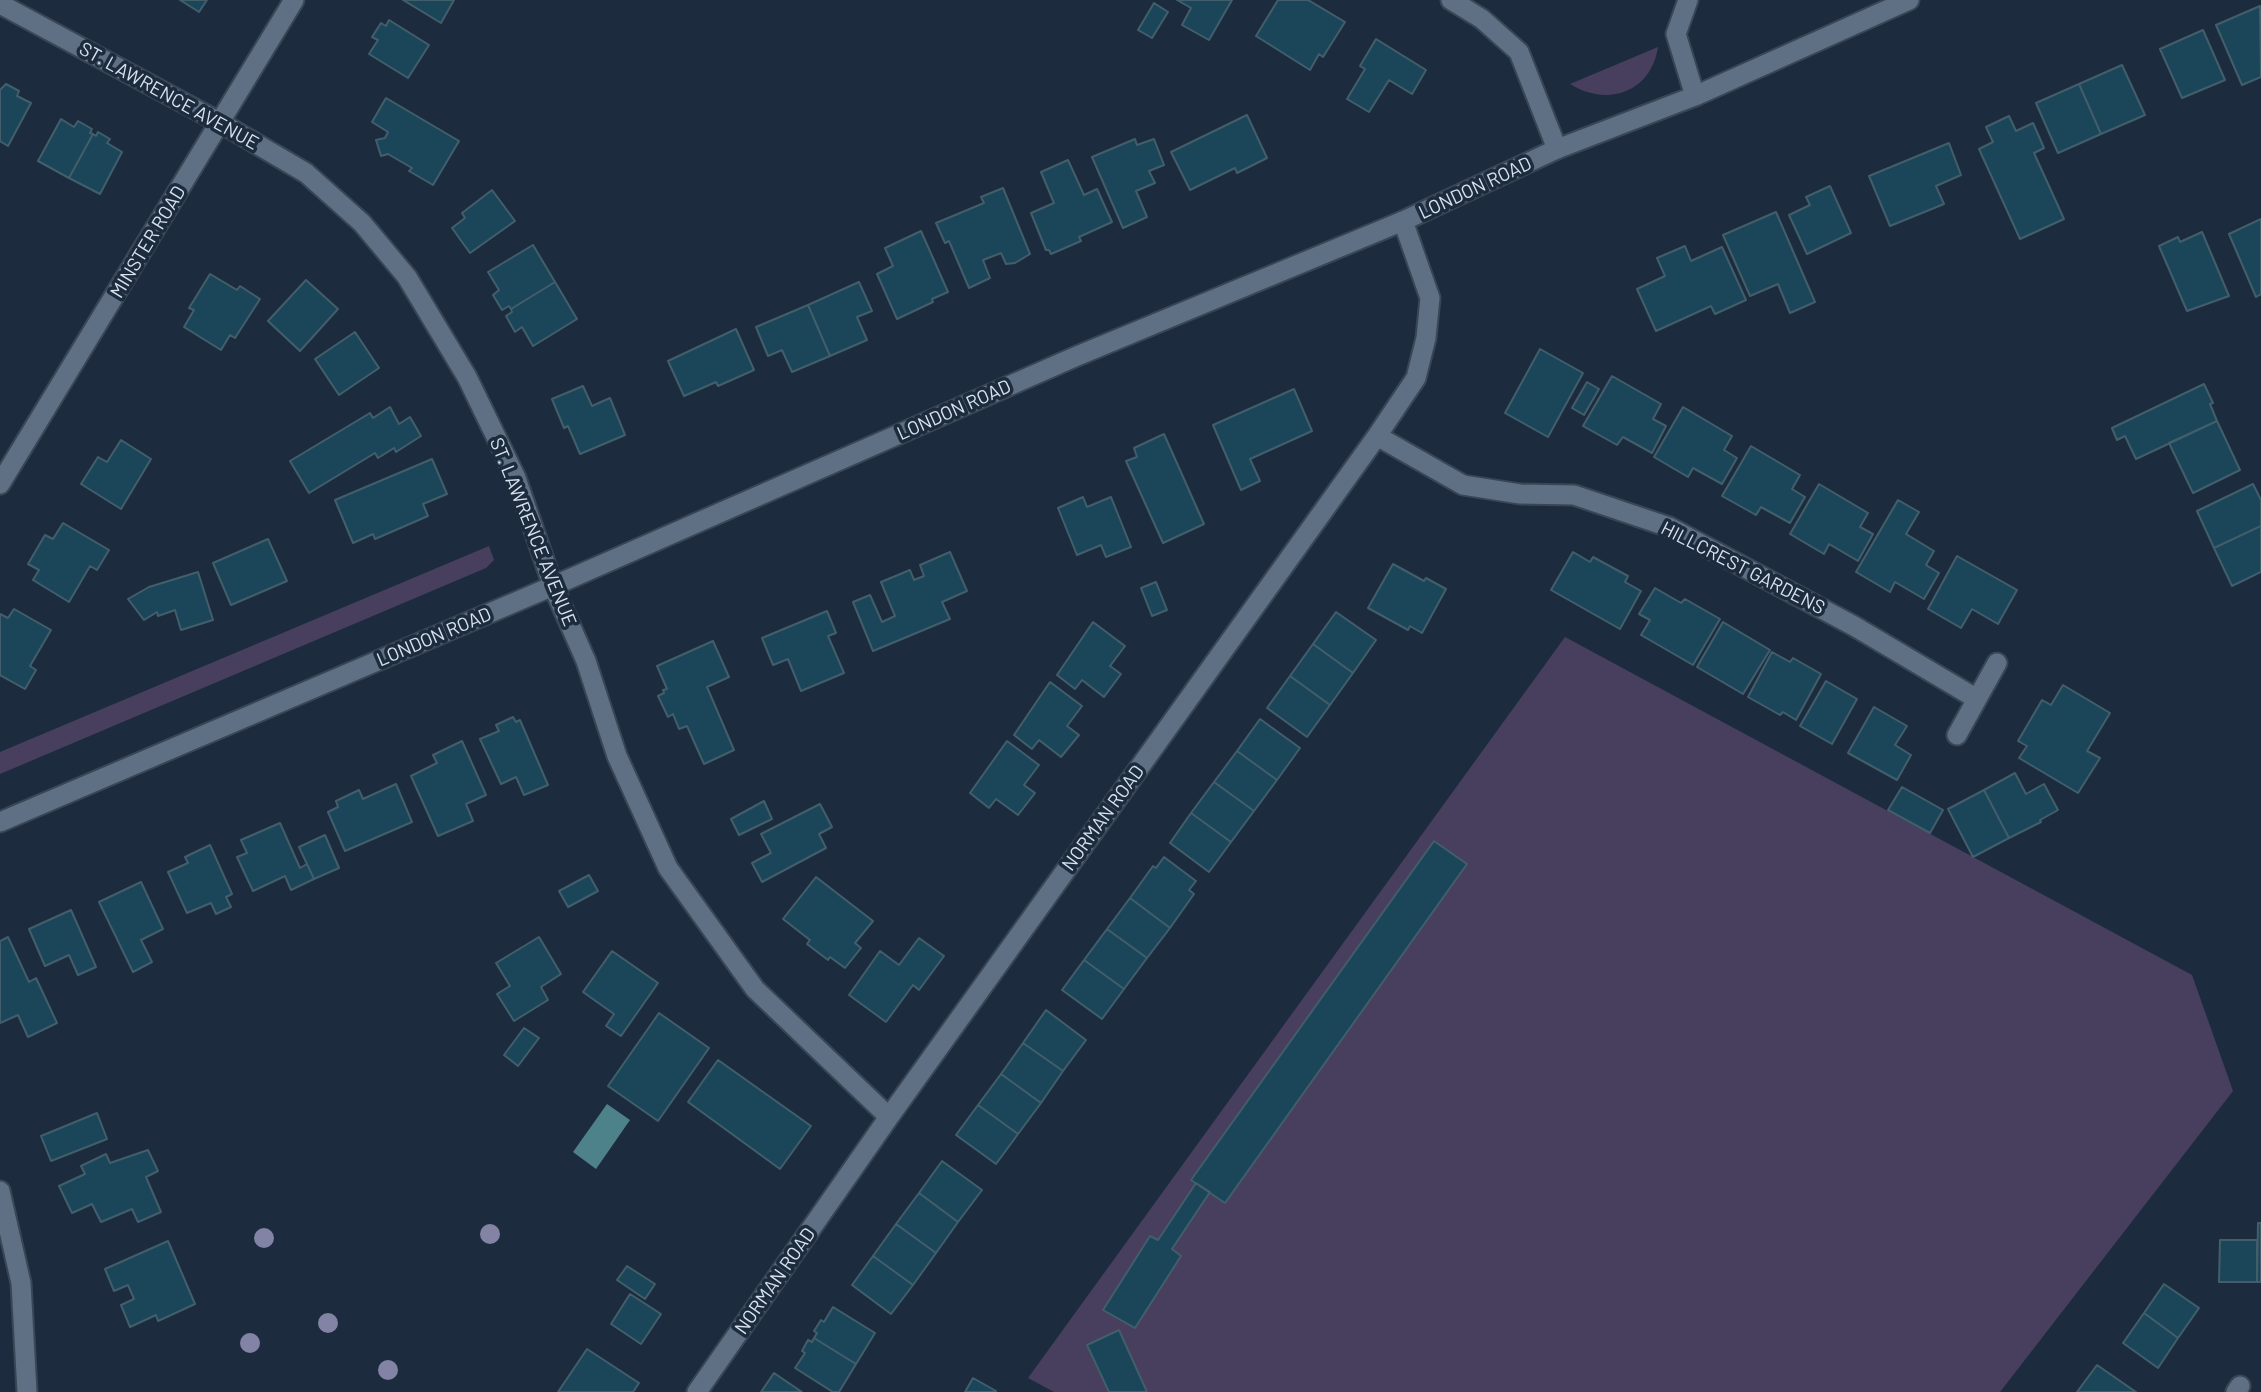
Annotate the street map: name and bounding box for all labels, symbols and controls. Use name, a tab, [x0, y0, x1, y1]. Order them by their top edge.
street label: ST. LAWRENCE AVENUE	[75, 37, 263, 155]
street label: LONDON ROAD	[1415, 152, 1535, 224]
street label: MINSTER ROAD	[106, 182, 190, 302]
street label: LONDON ROAD	[894, 375, 1014, 445]
street label: ST. LAWRENCE AVENUE	[485, 434, 581, 630]
street label: HILLCREST GARDENS	[1657, 517, 1829, 619]
street label: LONDON ROAD	[373, 603, 495, 671]
street label: NORMAN ROAD	[1057, 761, 1149, 875]
street label: NORMAN ROAD	[730, 1223, 820, 1339]

